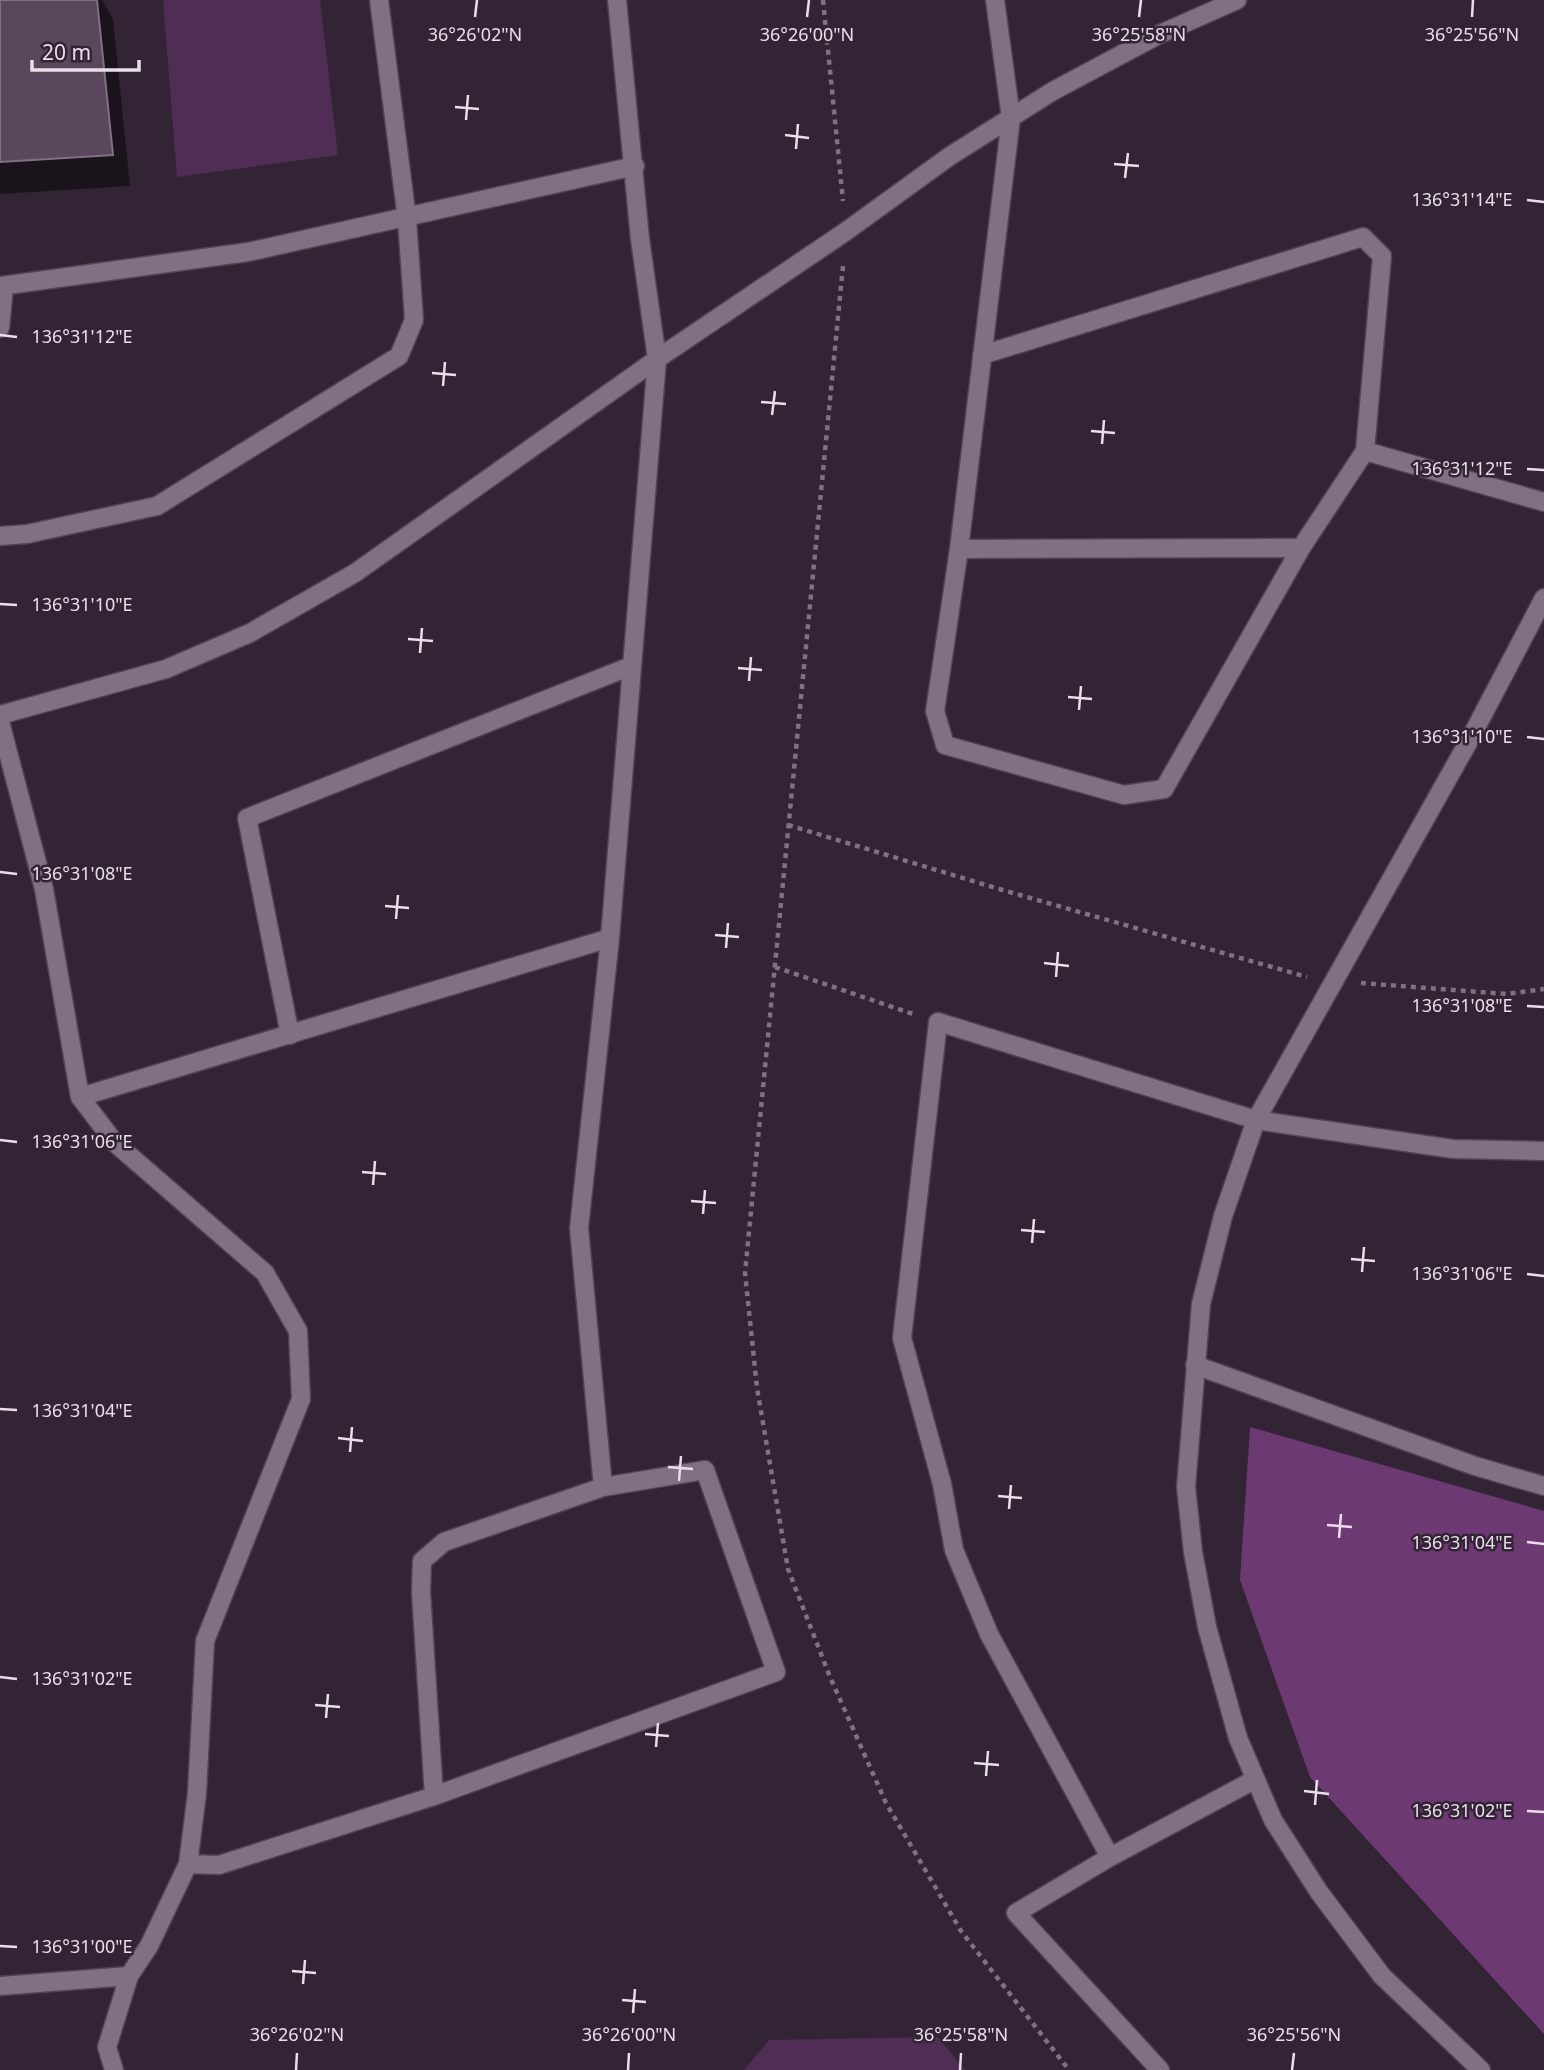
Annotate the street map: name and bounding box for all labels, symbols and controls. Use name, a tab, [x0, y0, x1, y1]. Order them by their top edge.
text: 36°26'02"N	[428, 22, 522, 46]
text: 36°26'00"N	[760, 22, 854, 46]
text: 36°25'58"N	[1092, 22, 1186, 46]
text: 36°25'56"N	[1425, 22, 1519, 46]
scale bar	[32, 28, 138, 72]
text: 20 m	[42, 38, 91, 66]
text: 136°31'14"E	[1411, 187, 1513, 211]
text: 136°31'12"E	[31, 324, 133, 348]
text: 136°31'12"E	[1411, 456, 1513, 480]
text: 136°31'10"E	[31, 592, 133, 616]
text: 136°31'10"E	[1411, 724, 1513, 748]
text: 136°31'08"E	[31, 861, 133, 885]
text: 136°31'08"E	[1411, 993, 1513, 1017]
text: 136°31'06"E	[31, 1129, 133, 1153]
text: 136°31'06"E	[1411, 1261, 1513, 1285]
text: 136°31'04"E	[31, 1398, 133, 1422]
text: 136°31'04"E	[1411, 1530, 1513, 1554]
text: 136°31'02"E	[31, 1666, 133, 1690]
text: 136°31'02"E	[1411, 1798, 1513, 1822]
text: 136°31'00"E	[31, 1934, 133, 1958]
text: 36°26'02"N	[250, 2022, 344, 2046]
text: 36°26'00"N	[582, 2022, 676, 2046]
text: 36°25'58"N	[914, 2022, 1008, 2046]
text: 36°25'56"N	[1247, 2022, 1341, 2046]

